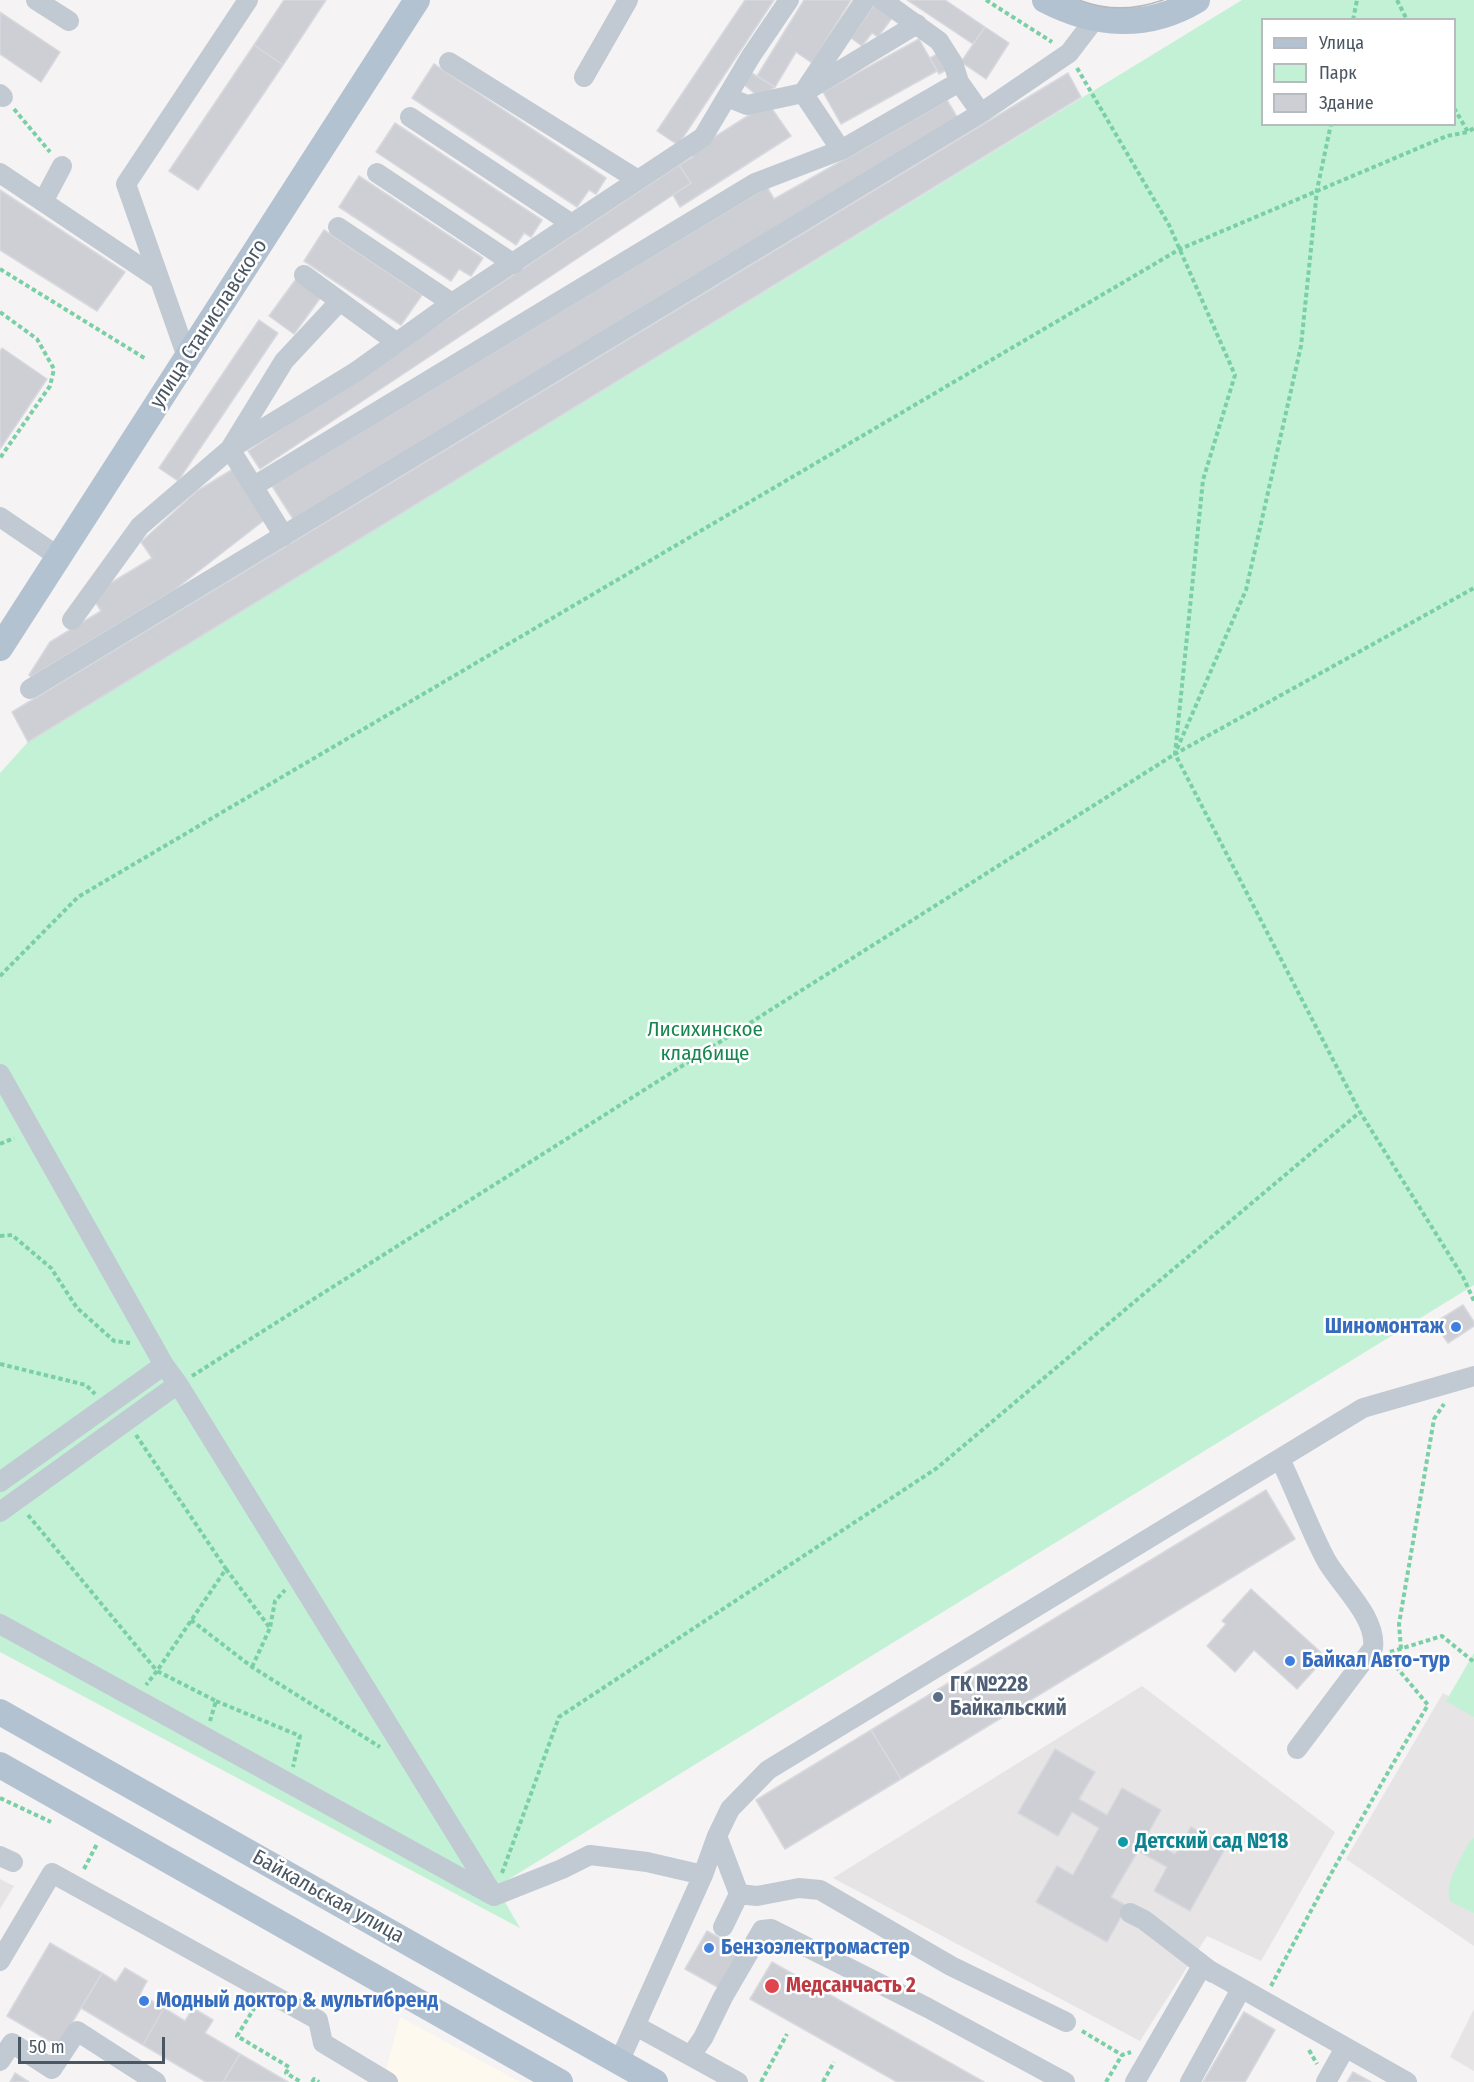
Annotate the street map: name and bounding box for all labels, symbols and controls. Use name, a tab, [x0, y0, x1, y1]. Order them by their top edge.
legend	[1261, 18, 1456, 126]
text: Улица	[1319, 32, 1364, 54]
text: Парк	[1319, 62, 1357, 84]
text: Здание	[1319, 92, 1374, 114]
street label: улица Станиславского	[145, 235, 273, 413]
park label: Лисихинское кладбище	[647, 1017, 763, 1067]
place label: Шиномонтаж	[1325, 1314, 1444, 1340]
marker: Шиномонтаж	[1449, 1320, 1463, 1334]
place label: Байкал Авто-тур	[1302, 1648, 1450, 1674]
marker: Байкал Авто-тур	[1283, 1654, 1297, 1668]
place label: ГК №228 Байкальский	[950, 1672, 1067, 1722]
marker: ГК №228 Байкальский	[931, 1690, 945, 1704]
place label: Детский сад №18	[1135, 1829, 1288, 1855]
marker: Детский сад №18	[1116, 1835, 1130, 1849]
street label: Байкальская улица	[248, 1845, 408, 1949]
place label: Бензоэлектромастер	[721, 1935, 910, 1961]
marker: Бензоэлектромастер	[702, 1941, 716, 1955]
place label: Медсанчасть 2	[786, 1973, 916, 1999]
marker: Медсанчасть 2	[763, 1977, 781, 1995]
place label: Модный доктор & мультибренд	[156, 1988, 438, 2014]
marker: Модный доктор & мультибренд	[137, 1994, 151, 2008]
scale bar	[21, 2025, 168, 2063]
text: 50 m	[29, 2036, 65, 2058]

